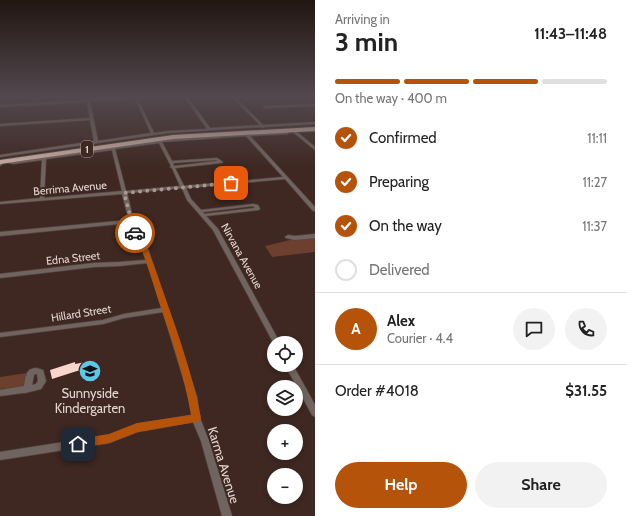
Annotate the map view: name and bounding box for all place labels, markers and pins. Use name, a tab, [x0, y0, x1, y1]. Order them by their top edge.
pin	[214, 166, 248, 200]
school or university icon: Sunnyside Kindergarten	[77, 358, 103, 384]
place label: Sunnyside Kindergarten	[55, 385, 125, 416]
pin	[61, 427, 95, 461]

